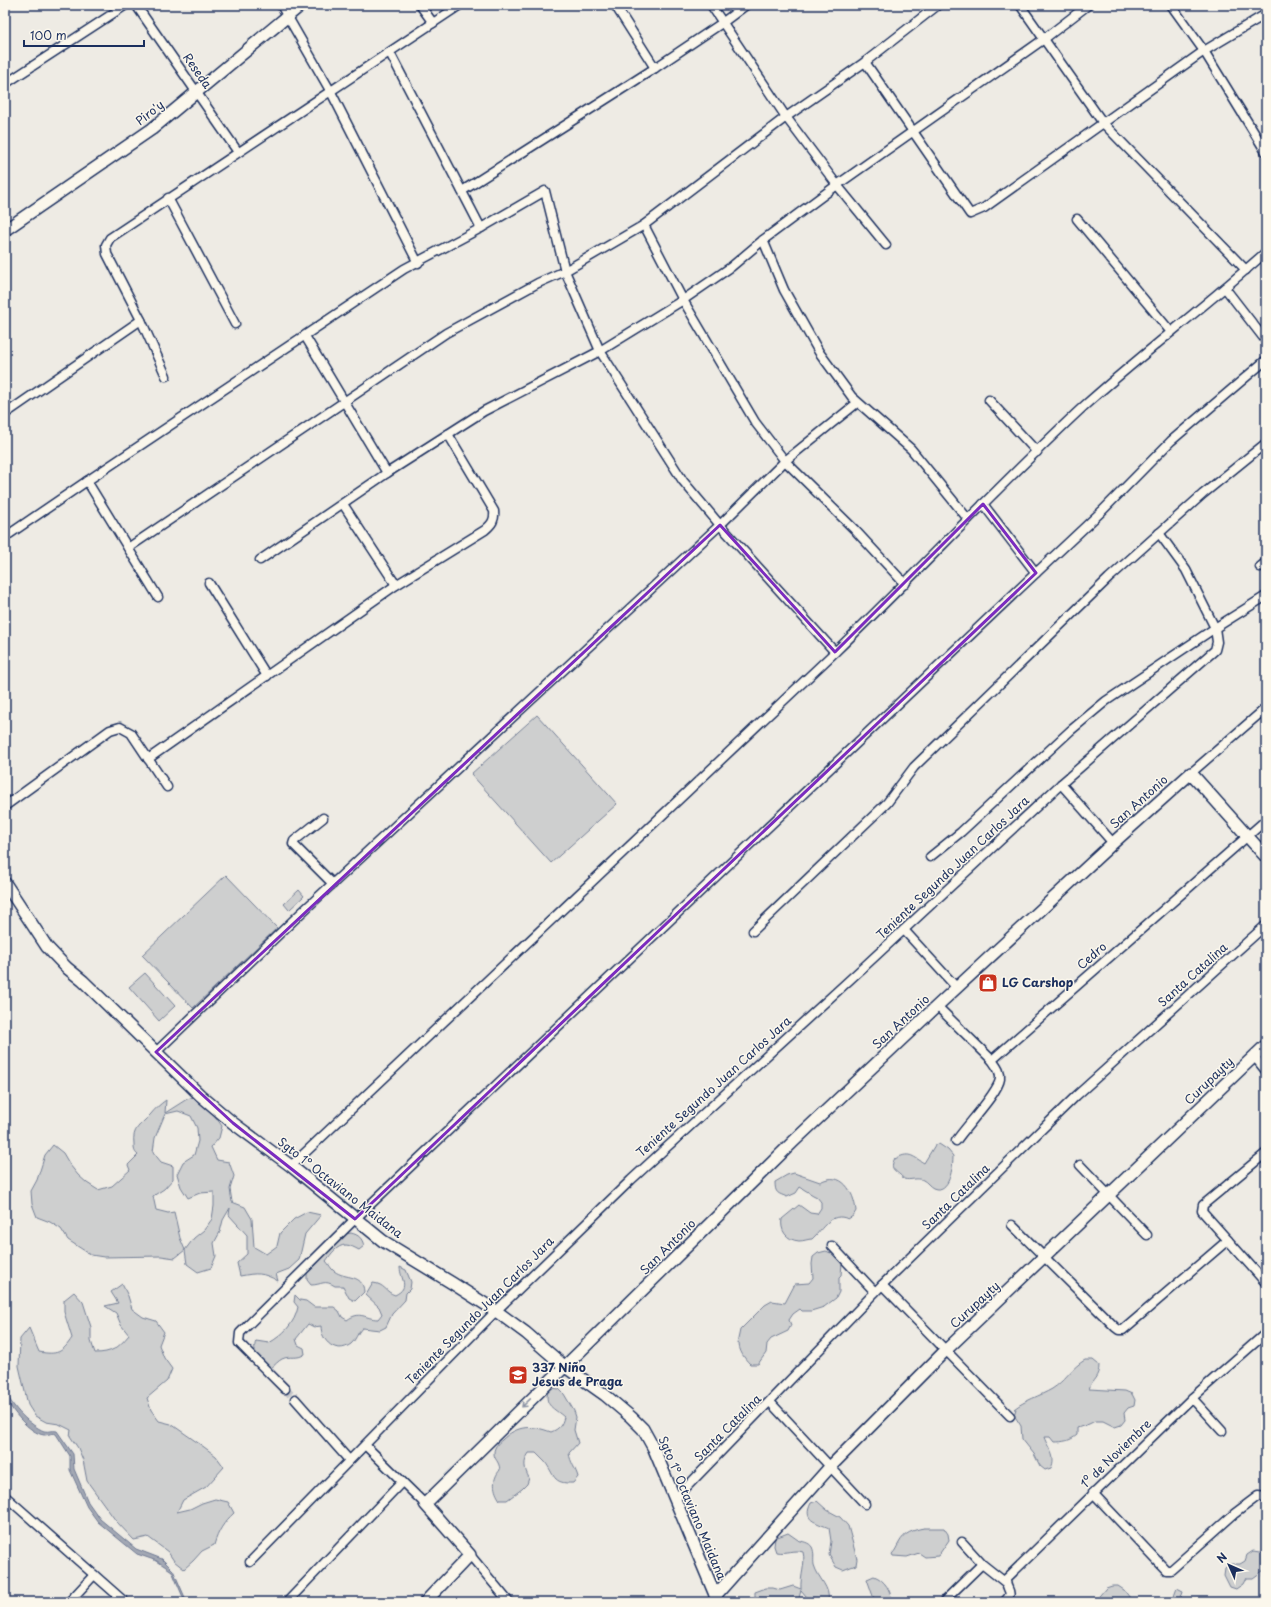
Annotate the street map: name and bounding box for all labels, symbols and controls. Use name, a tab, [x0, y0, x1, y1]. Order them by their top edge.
scale bar	[24, 22, 144, 48]
text: 100 m	[30, 26, 67, 44]
street label: Reseda	[179, 49, 217, 92]
street label: Piro'y	[131, 95, 168, 129]
street label: San Antonio	[1105, 770, 1172, 832]
street label: Teniente Segundo Juan Carlos Jara	[872, 791, 1033, 943]
street label: Cedro	[1073, 937, 1110, 973]
street label: Santa Catalina	[1154, 938, 1231, 1010]
shop icon: LG Carshop	[977, 972, 999, 994]
place label: LG Carshop	[1002, 973, 1074, 991]
street label: San Antonio	[868, 990, 933, 1053]
street label: Teniente Segundo Juan Carlos Jara	[632, 1011, 795, 1161]
street label: Curupayty	[1180, 1052, 1237, 1108]
street label: Sgto 1° Octaviano Maidana	[274, 1133, 407, 1242]
street label: Santa Catalina	[917, 1159, 994, 1233]
street label: San Antonio	[635, 1214, 700, 1278]
street label: Teniente Segundo Juan Carlos Jara	[401, 1232, 558, 1389]
street label: Curupayty	[946, 1277, 1003, 1332]
place label: 337 Niño Jesus de Praga	[532, 1358, 623, 1390]
school or university icon: 337 Niño Jesus de Praga	[507, 1364, 529, 1386]
street label: Santa Catalina	[690, 1389, 765, 1465]
one-way arrow	[521, 1398, 531, 1408]
street label: 1º de Noviembre	[1076, 1414, 1155, 1492]
street label: Sgto 1° Octaviano Maidana	[654, 1433, 732, 1583]
north arrow	[1209, 1545, 1249, 1585]
text: N	[1212, 1548, 1231, 1567]

